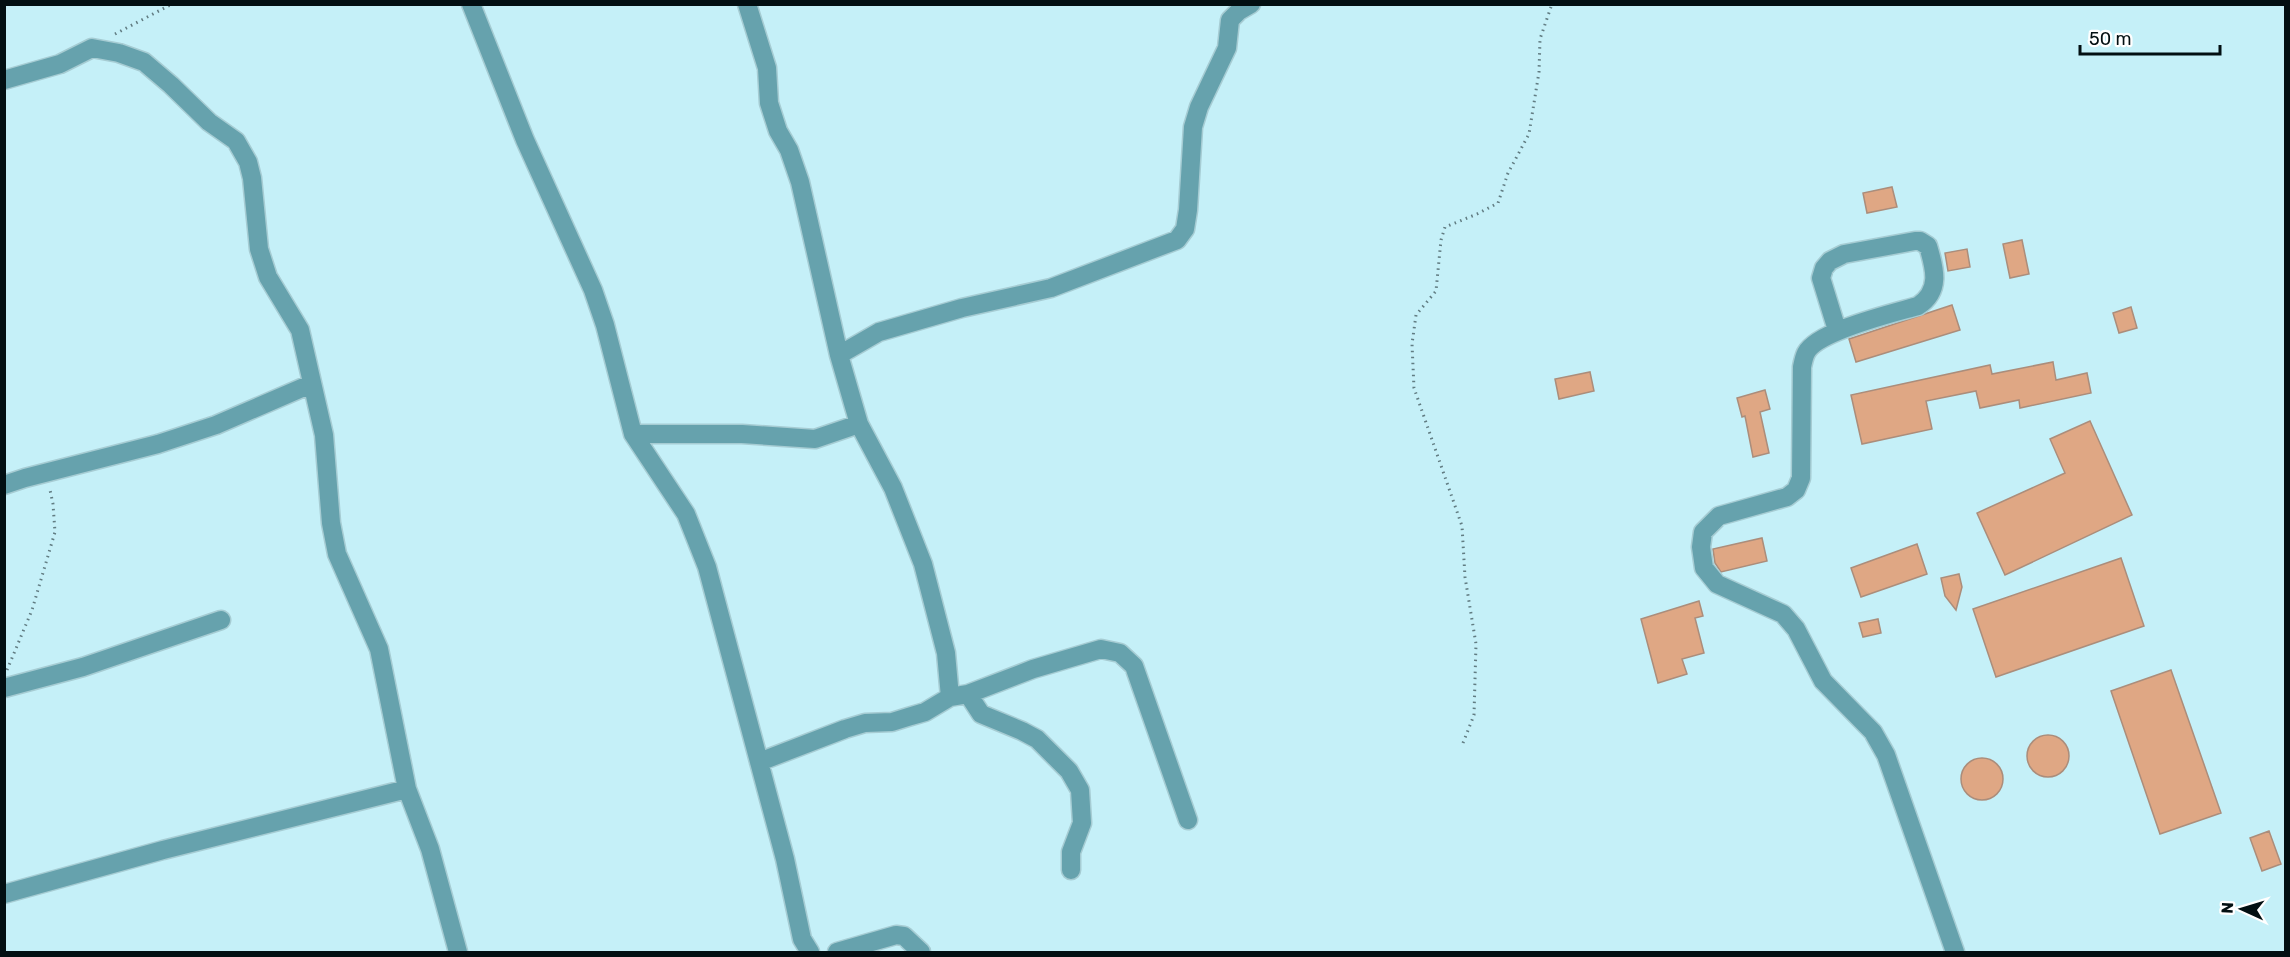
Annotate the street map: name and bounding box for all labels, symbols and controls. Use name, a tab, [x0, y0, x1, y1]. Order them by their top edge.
scale bar	[2080, 18, 2220, 56]
text: 50 m	[2089, 28, 2132, 50]
north arrow	[2212, 879, 2272, 939]
text: N	[2218, 902, 2237, 914]

